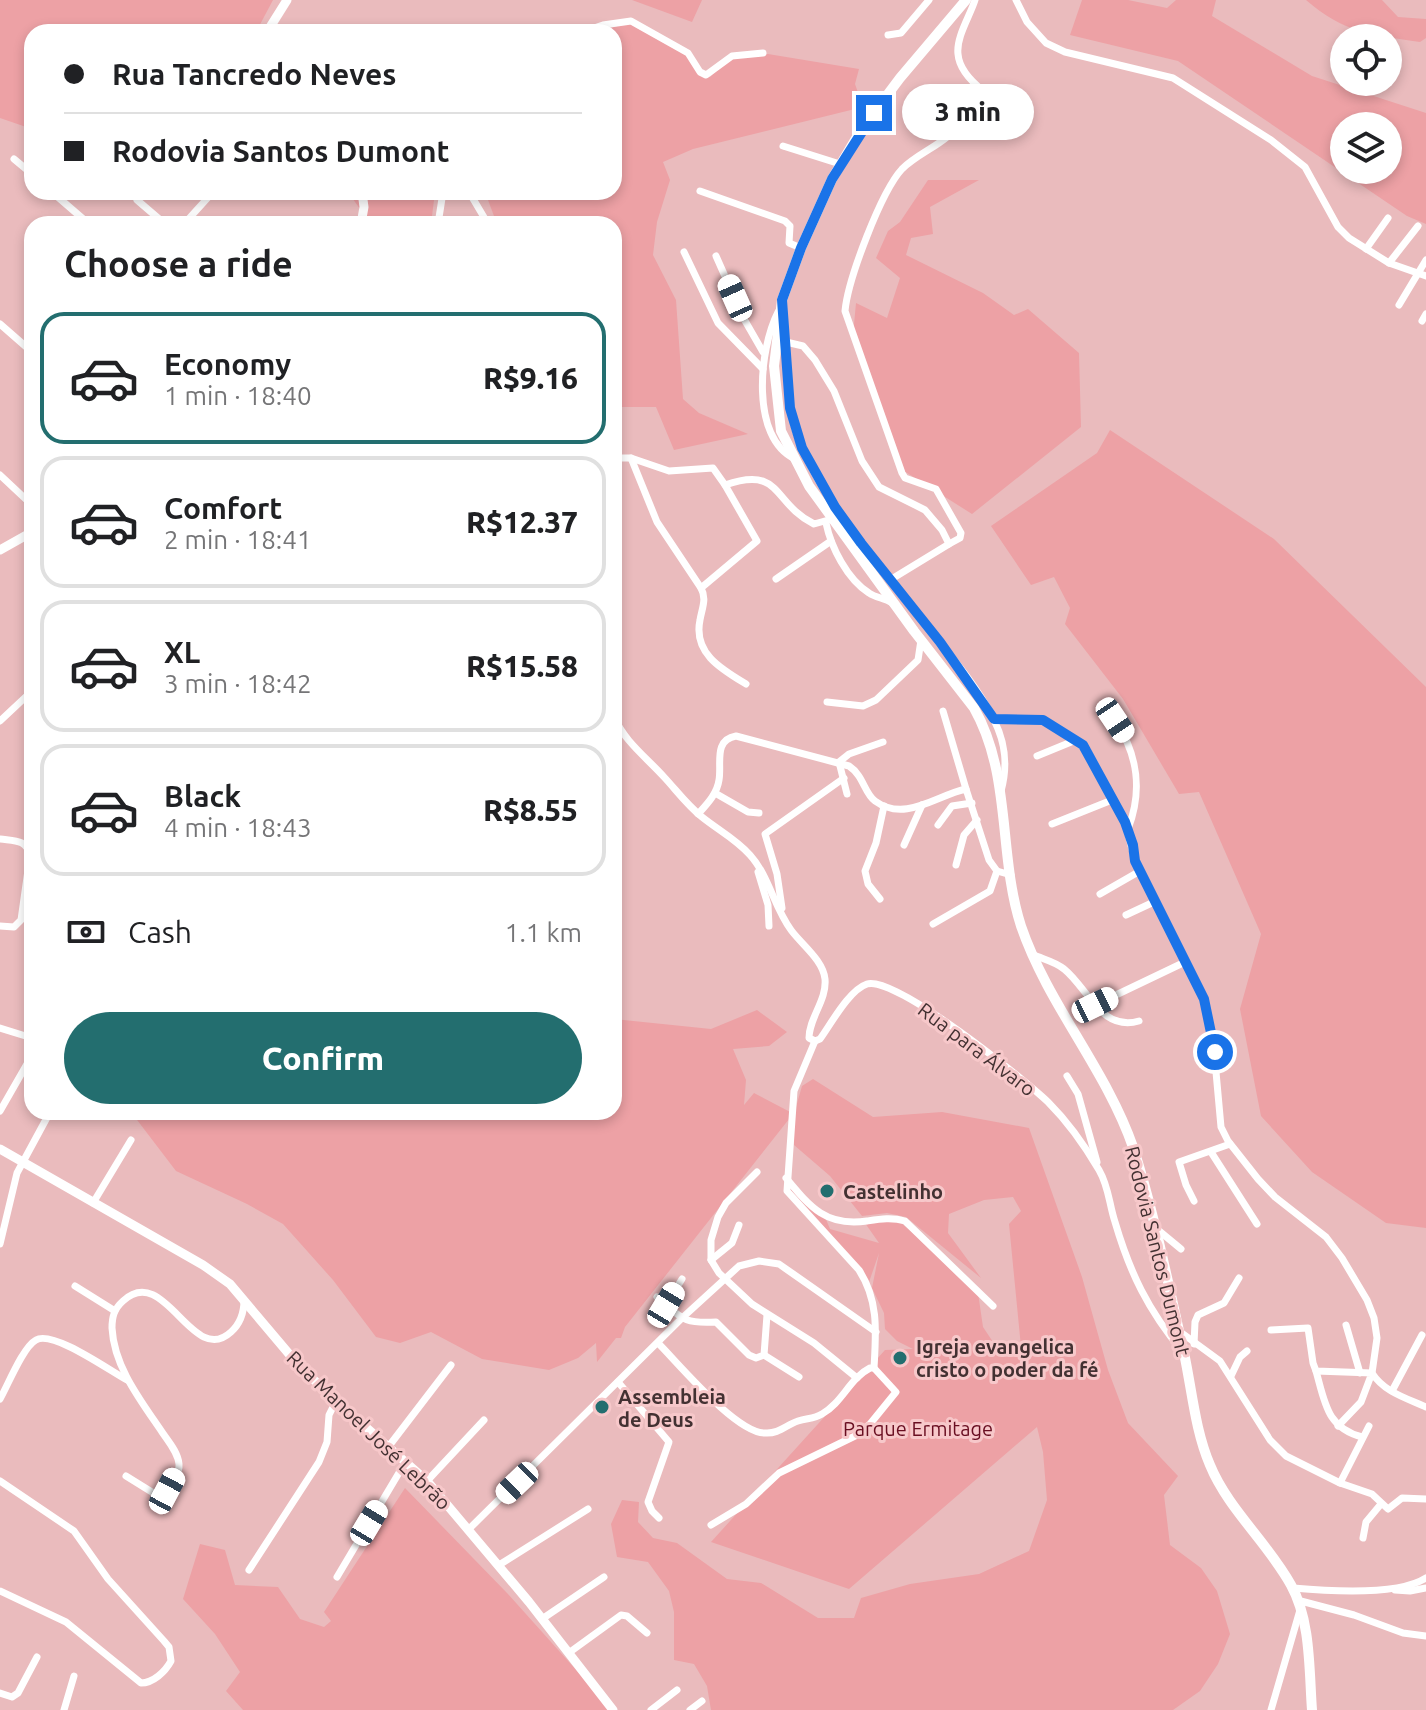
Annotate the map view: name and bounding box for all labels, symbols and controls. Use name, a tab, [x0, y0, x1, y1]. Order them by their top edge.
map controls	[1330, 24, 1402, 184]
button: locate	[1330, 24, 1402, 96]
text: Rua Tancredo Neves	[112, 57, 396, 91]
callout: 3 min	[902, 85, 1034, 141]
route end	[856, 95, 892, 131]
text: 3 min	[935, 97, 1001, 126]
button: layers	[1330, 112, 1402, 184]
text: Rodovia Santos Dumont	[112, 134, 449, 168]
text: Choose a ride	[64, 243, 293, 284]
car	[714, 271, 756, 325]
icon: car	[68, 342, 140, 414]
text: Economy	[164, 347, 291, 381]
text: R$9.16	[483, 361, 578, 395]
text: 1 min · 18:40	[164, 381, 312, 410]
icon: car	[68, 486, 140, 558]
text: Comfort	[164, 491, 282, 525]
text: R$12.37	[466, 505, 578, 539]
text: 2 min · 18:41	[164, 525, 312, 554]
icon: car	[68, 630, 140, 702]
text: XL	[164, 635, 200, 669]
text: R$15.58	[466, 649, 578, 683]
text: 3 min · 18:42	[164, 669, 312, 698]
car	[1092, 693, 1138, 747]
icon: car	[68, 774, 140, 846]
text: Black	[164, 779, 241, 813]
text: R$8.55	[483, 793, 578, 827]
text: 4 min · 18:43	[164, 813, 312, 842]
icon: cash	[64, 910, 108, 954]
text: Cash	[128, 915, 192, 949]
text: 1.1 km	[505, 918, 582, 947]
car	[1068, 984, 1122, 1026]
street label: Rua para Álvaro	[914, 997, 1040, 1101]
button: Confirm	[64, 1012, 582, 1104]
route start	[1197, 1034, 1233, 1070]
street label: Rodovia Santos Dumont	[1121, 1144, 1195, 1359]
place label: Castelinho	[843, 1180, 943, 1203]
marker: Castelinho	[818, 1182, 836, 1200]
car	[643, 1278, 689, 1332]
place label: Igreja evangelica cristo o poder da fé	[916, 1335, 1099, 1381]
street label: Rua Manoel José Lebrão	[282, 1346, 456, 1514]
marker: Igreja evangelica cristo o poder da fé	[891, 1349, 909, 1367]
place label: Assembleia de Deus	[618, 1385, 726, 1431]
marker: Assembleia de Deus	[593, 1398, 611, 1416]
park label: Parque Ermitage	[843, 1417, 993, 1440]
car	[491, 1458, 543, 1508]
car	[145, 1464, 189, 1518]
car	[346, 1496, 392, 1550]

